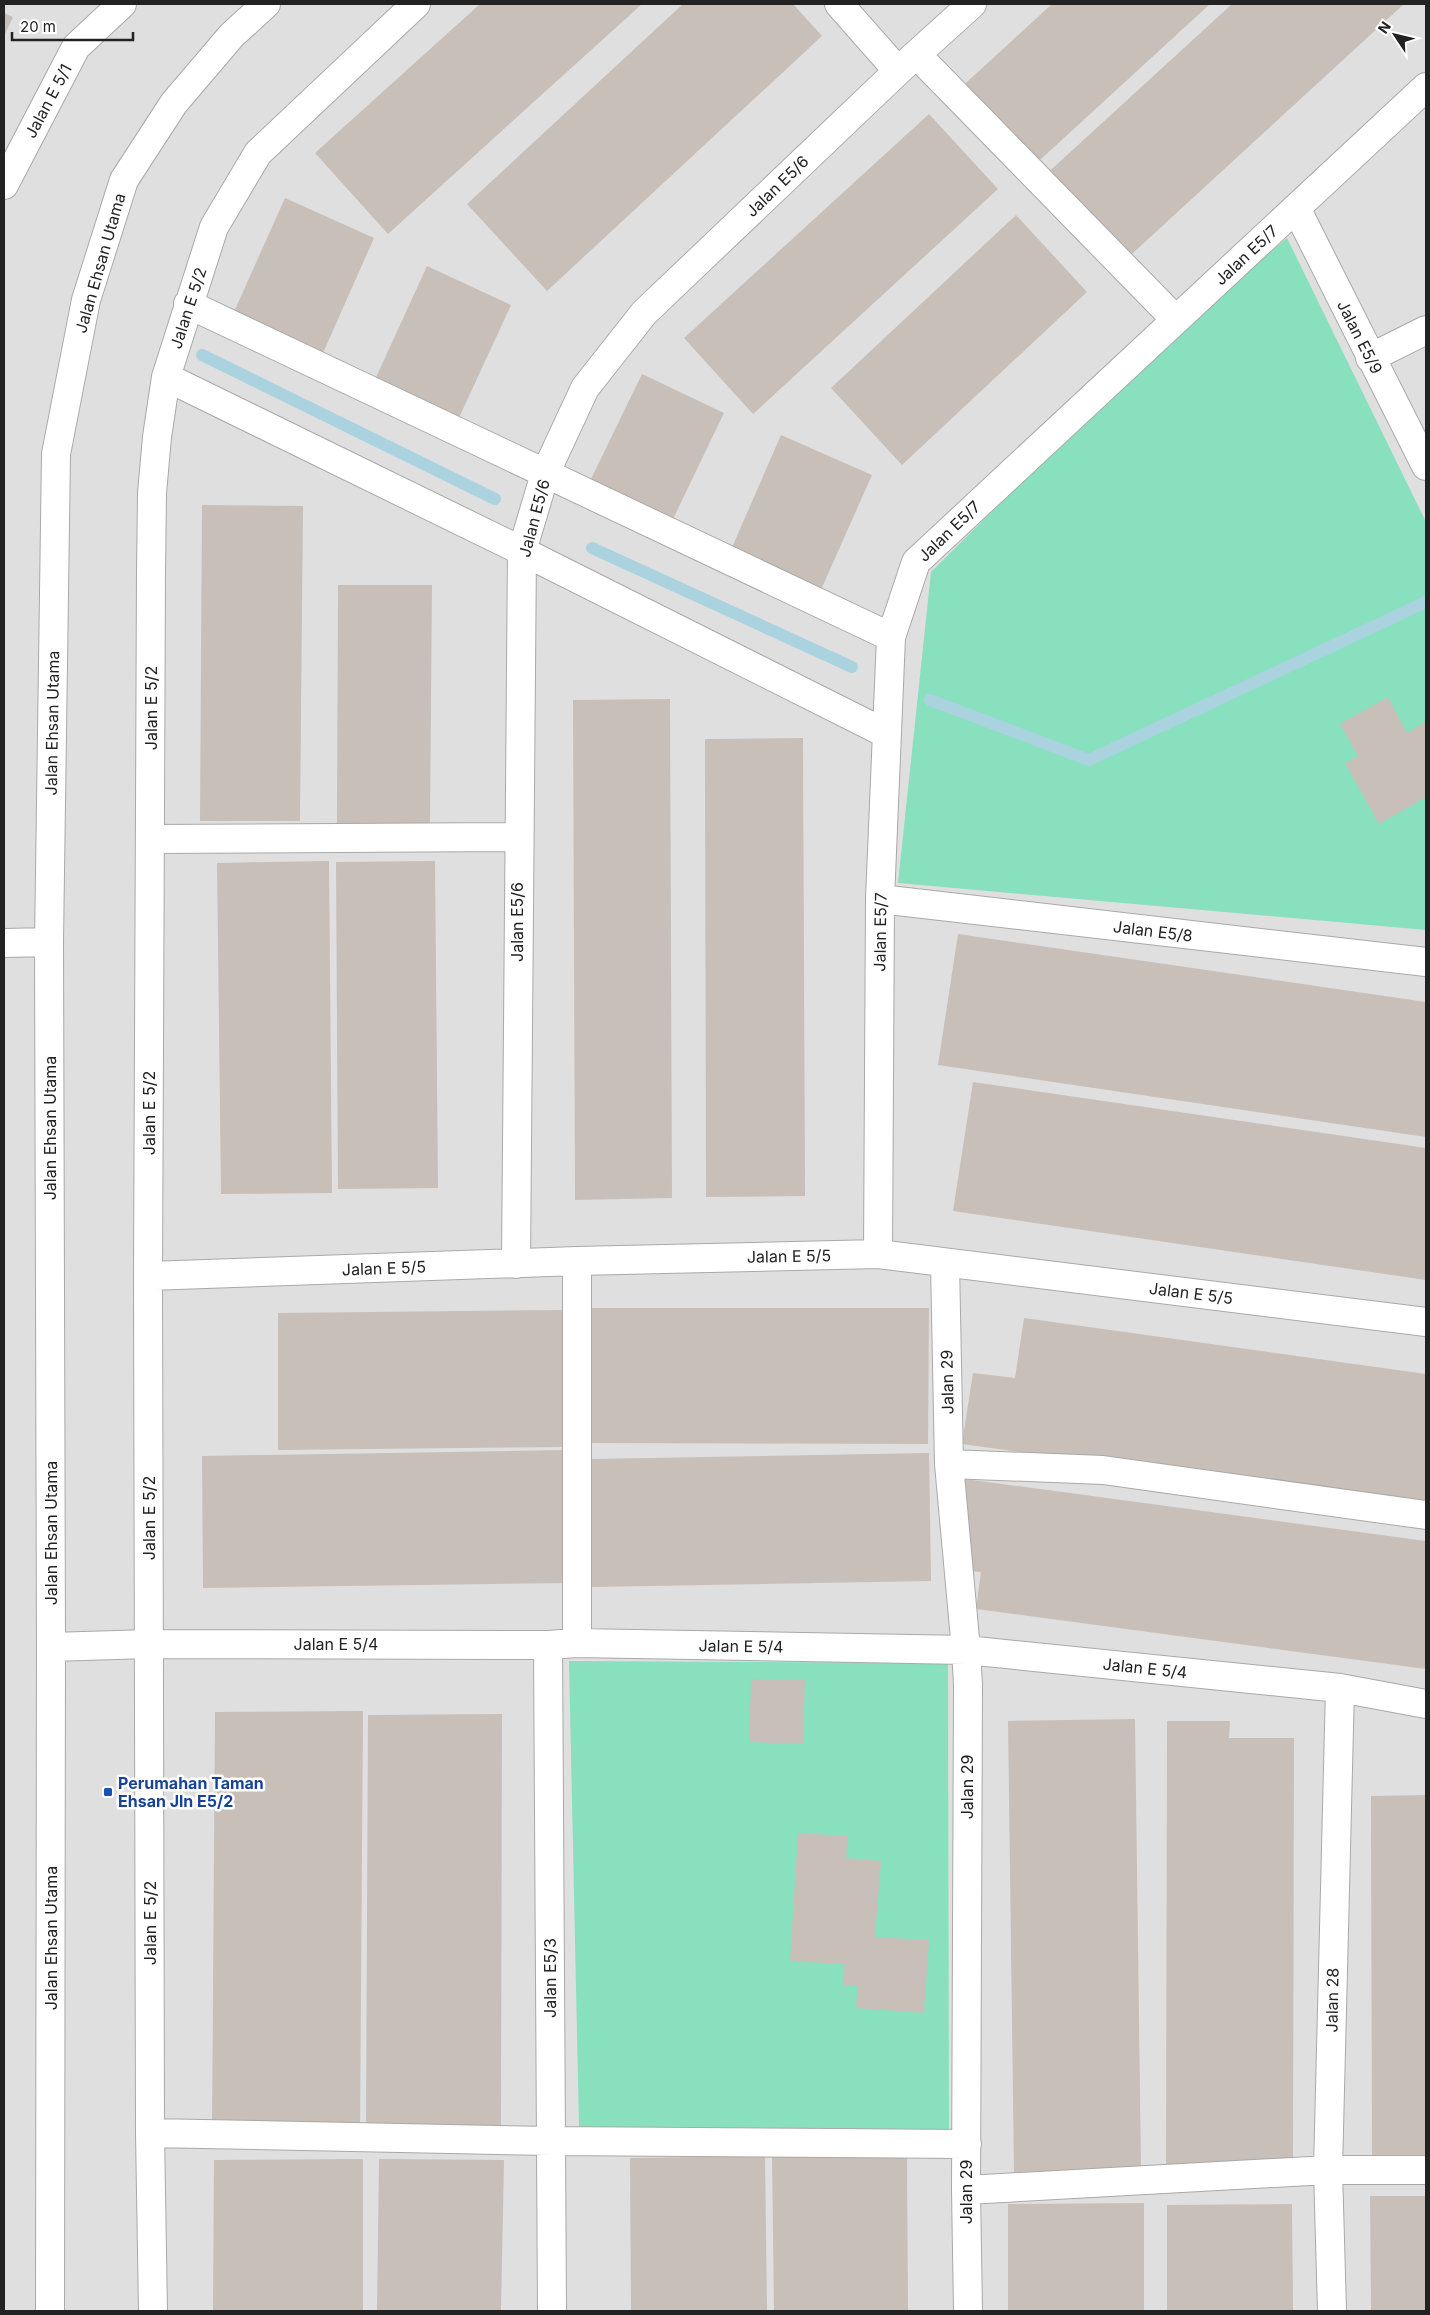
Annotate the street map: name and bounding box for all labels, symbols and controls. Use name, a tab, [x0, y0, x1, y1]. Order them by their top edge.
scale bar	[12, 10, 134, 42]
north arrow	[1370, 10, 1420, 60]
text: 20 m	[20, 17, 56, 36]
text: N	[1374, 18, 1394, 37]
street label: Jalan E 5/1	[20, 61, 76, 141]
street label: Jalan E5/6	[741, 151, 813, 221]
street label: Jalan Ehsan Utama	[70, 191, 130, 335]
street label: Jalan E5/7	[1210, 221, 1282, 289]
street label: Jalan E 5/2	[165, 265, 211, 351]
street label: Jalan E5/9	[1333, 297, 1387, 377]
street label: Jalan E5/6	[514, 477, 554, 559]
street label: Jalan E5/7	[914, 496, 984, 566]
street label: Jalan Ehsan Utama	[41, 651, 63, 795]
street label: Jalan E 5/2	[141, 666, 161, 750]
street label: Jalan E5/6	[507, 882, 527, 962]
street label: Jalan E5/7	[869, 892, 891, 972]
street label: Jalan E5/8	[1112, 916, 1194, 946]
street label: Jalan Ehsan Utama	[40, 1056, 60, 1200]
street label: Jalan E 5/2	[139, 1071, 159, 1155]
street label: Jalan E 5/5	[747, 1245, 831, 1267]
street label: Jalan E 5/5	[342, 1257, 426, 1279]
street label: Jalan E 5/5	[1148, 1278, 1234, 1308]
street label: Jalan 29	[936, 1350, 958, 1414]
street label: Jalan Ehsan Utama	[41, 1461, 61, 1605]
street label: Jalan E 5/2	[139, 1476, 159, 1560]
street label: Jalan E 5/4	[294, 1634, 378, 1654]
street label: Jalan E 5/4	[698, 1635, 784, 1657]
street label: Jalan E 5/4	[1102, 1654, 1188, 1682]
street label: Jalan 29	[957, 1755, 977, 1819]
place label: Perumahan Taman Ehsan Jln E5/2	[118, 1773, 264, 1811]
marker: Perumahan Taman Ehsan Jln E5/2	[102, 1786, 114, 1798]
street label: Jalan Ehsan Utama	[41, 1866, 61, 2010]
street label: Jalan E 5/2	[140, 1881, 160, 1965]
street label: Jalan E5/3	[540, 1938, 560, 2018]
street label: Jalan 28	[1321, 1968, 1343, 2032]
street label: Jalan 29	[956, 2160, 976, 2224]

